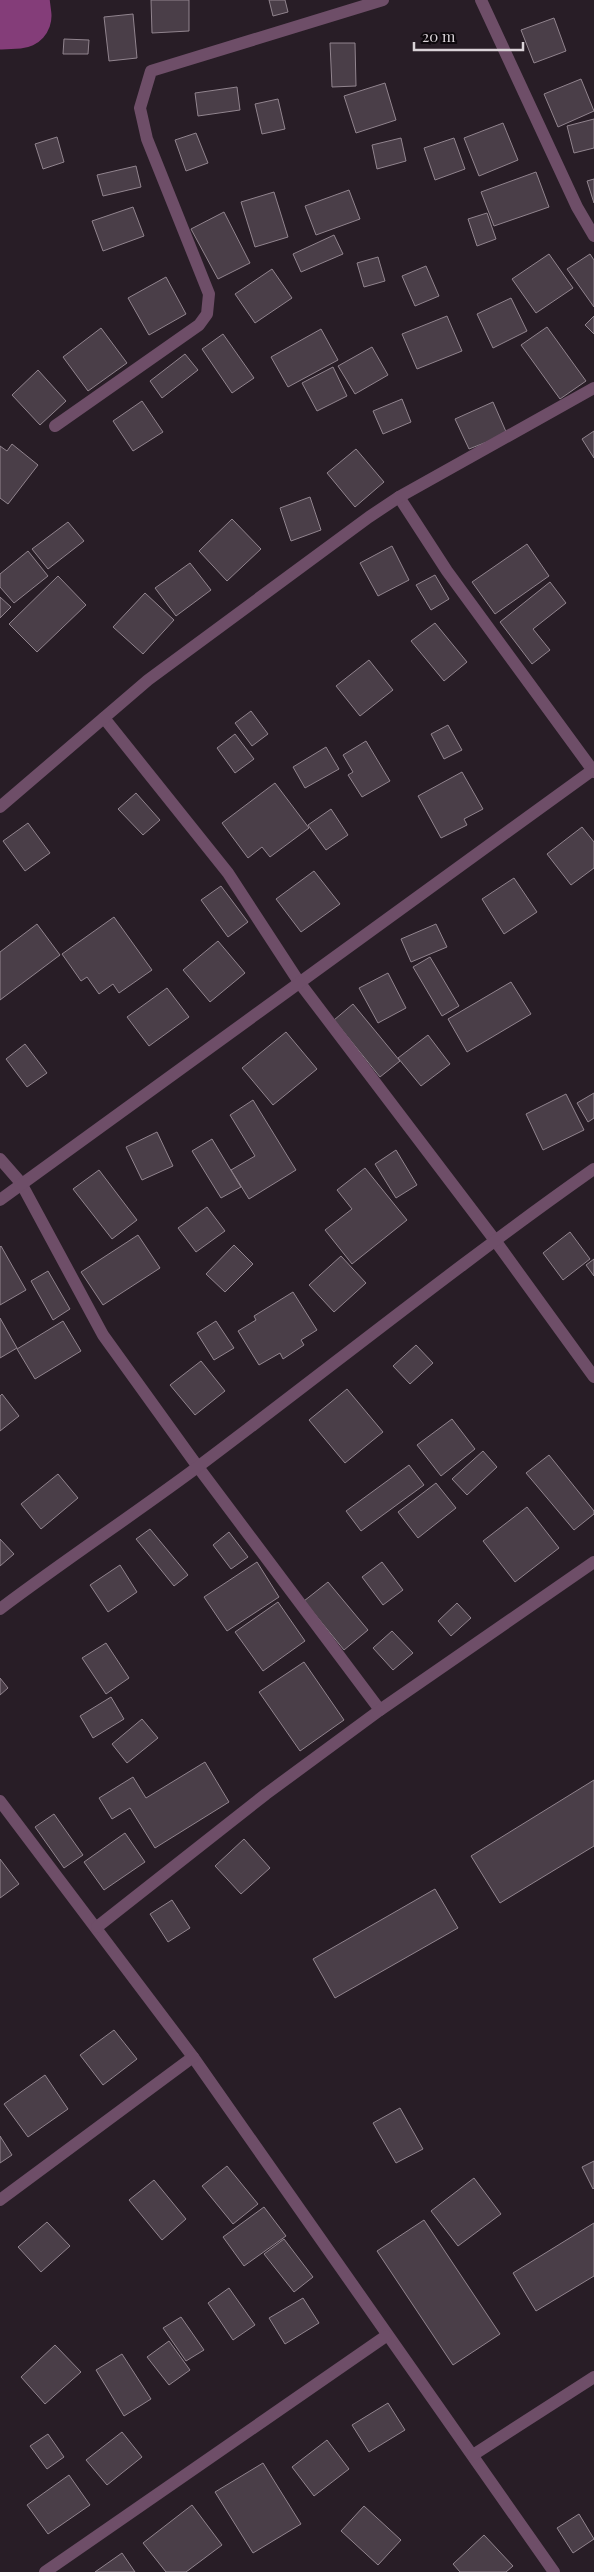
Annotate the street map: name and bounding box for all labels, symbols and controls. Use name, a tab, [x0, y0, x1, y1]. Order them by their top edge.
scale bar	[414, 20, 523, 52]
text: 20 m	[422, 26, 456, 46]

